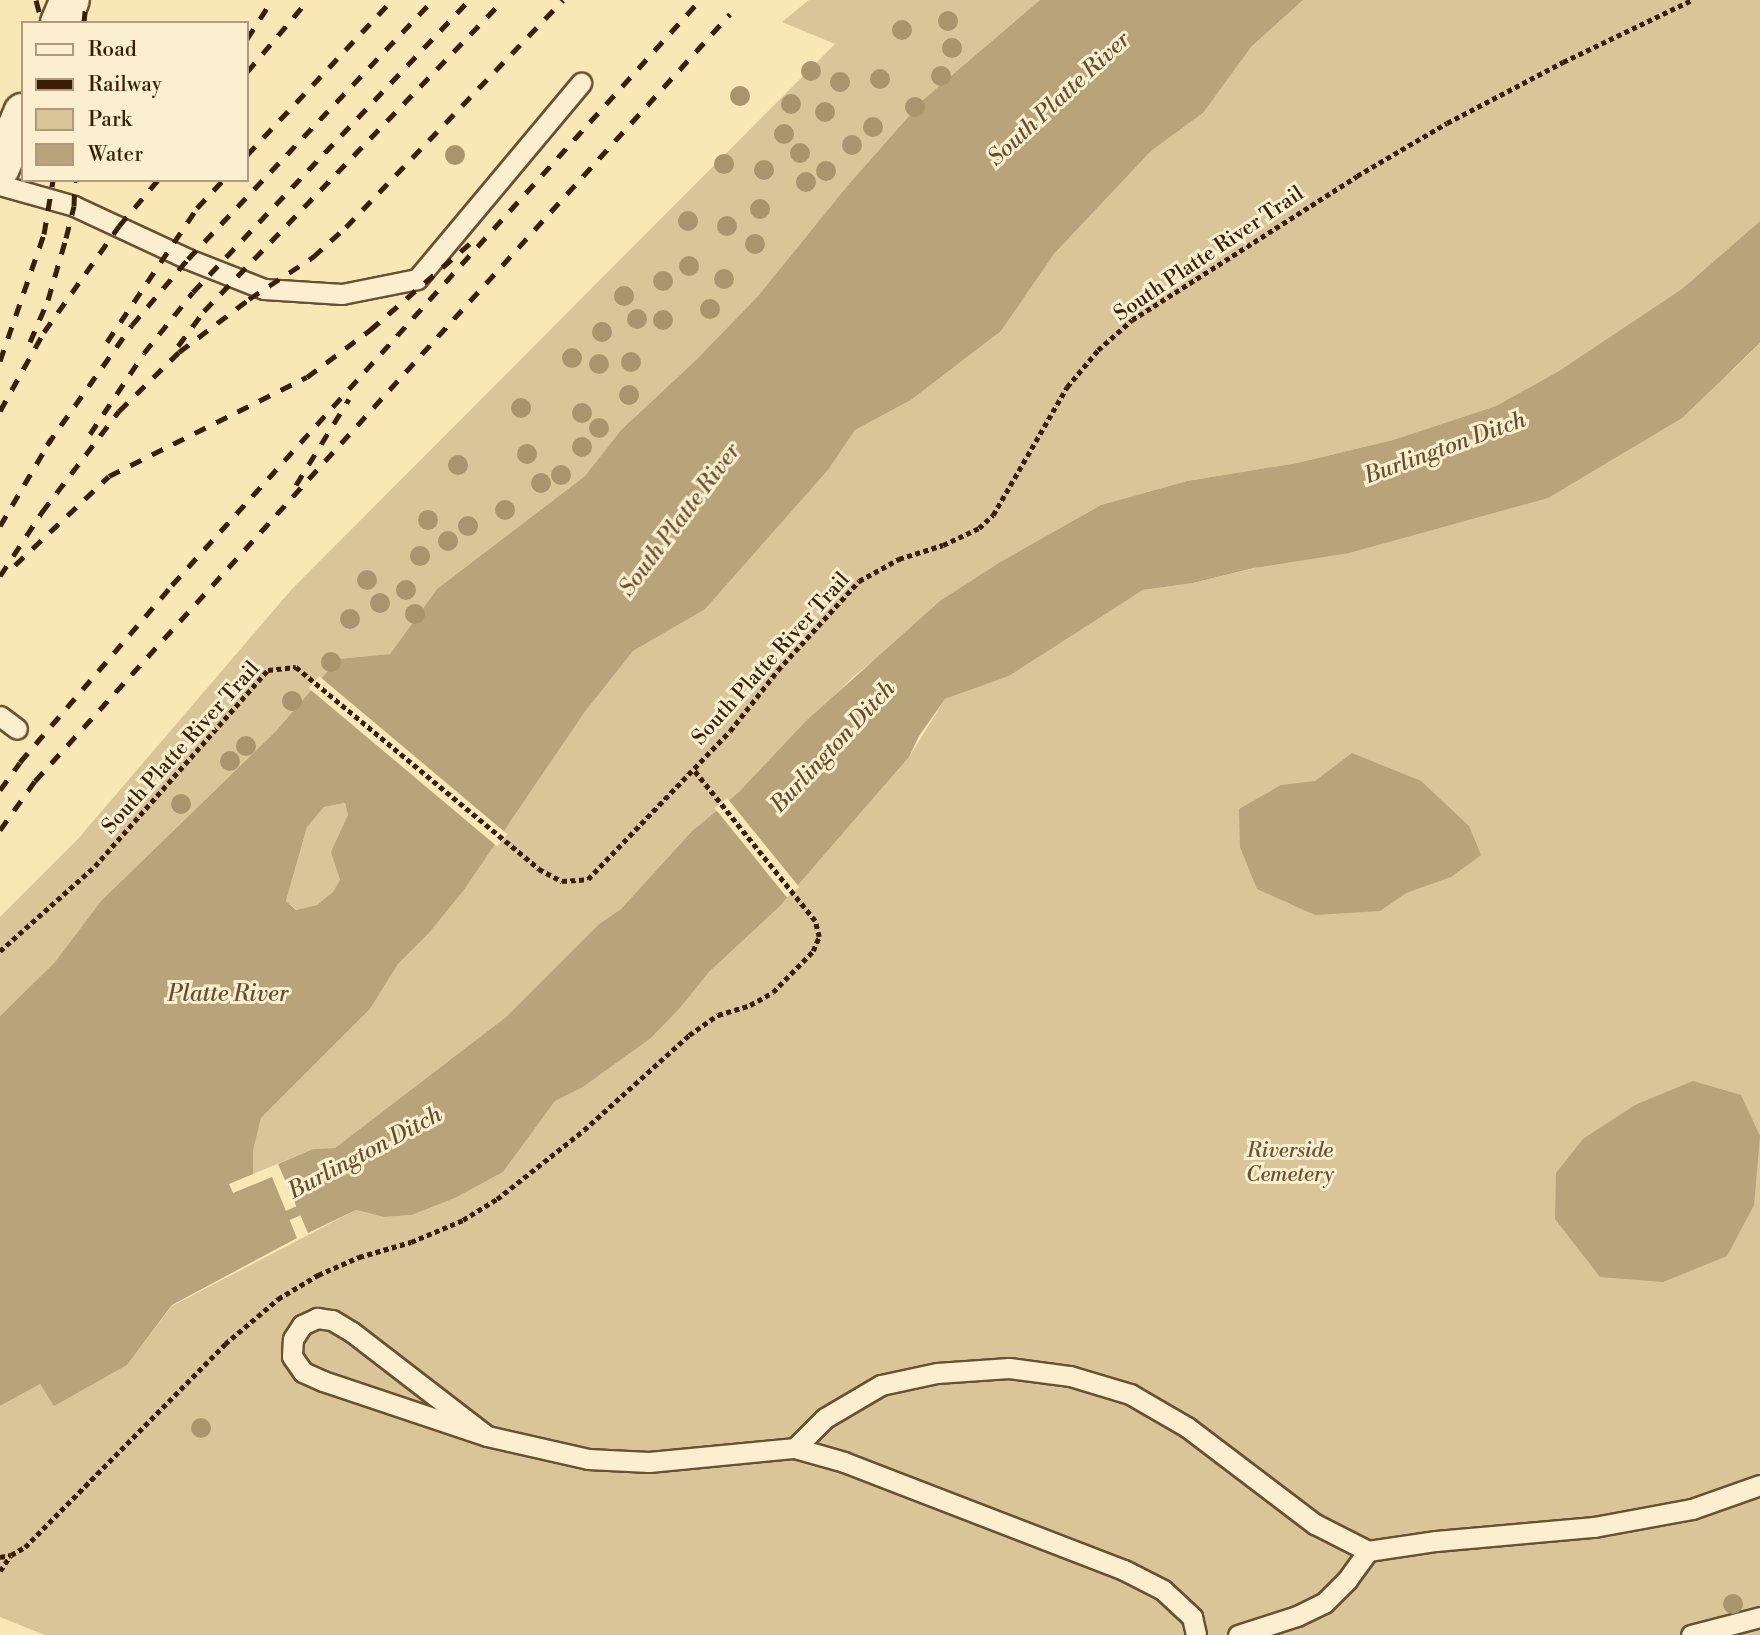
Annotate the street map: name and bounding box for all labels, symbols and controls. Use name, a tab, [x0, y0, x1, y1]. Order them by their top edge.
legend	[21, 21, 248, 182]
water label: South Platte River	[982, 26, 1136, 172]
text: Road	[88, 37, 137, 63]
text: Railway	[88, 72, 162, 98]
text: Park	[88, 107, 132, 133]
text: Water	[88, 142, 143, 168]
street label: South Platte River Trail	[1109, 181, 1309, 327]
water label: Burlington Ditch	[1360, 406, 1530, 490]
water label: South Platte River	[614, 438, 746, 602]
street label: South Platte River Trail	[687, 568, 855, 750]
street label: South Platte River Trail	[97, 657, 265, 839]
water label: Burlington Ditch	[765, 675, 901, 819]
water label: Platte River	[168, 980, 288, 1008]
water label: Burlington Ditch	[283, 1101, 447, 1205]
park label: Riverside Cemetery	[1246, 1138, 1334, 1188]

